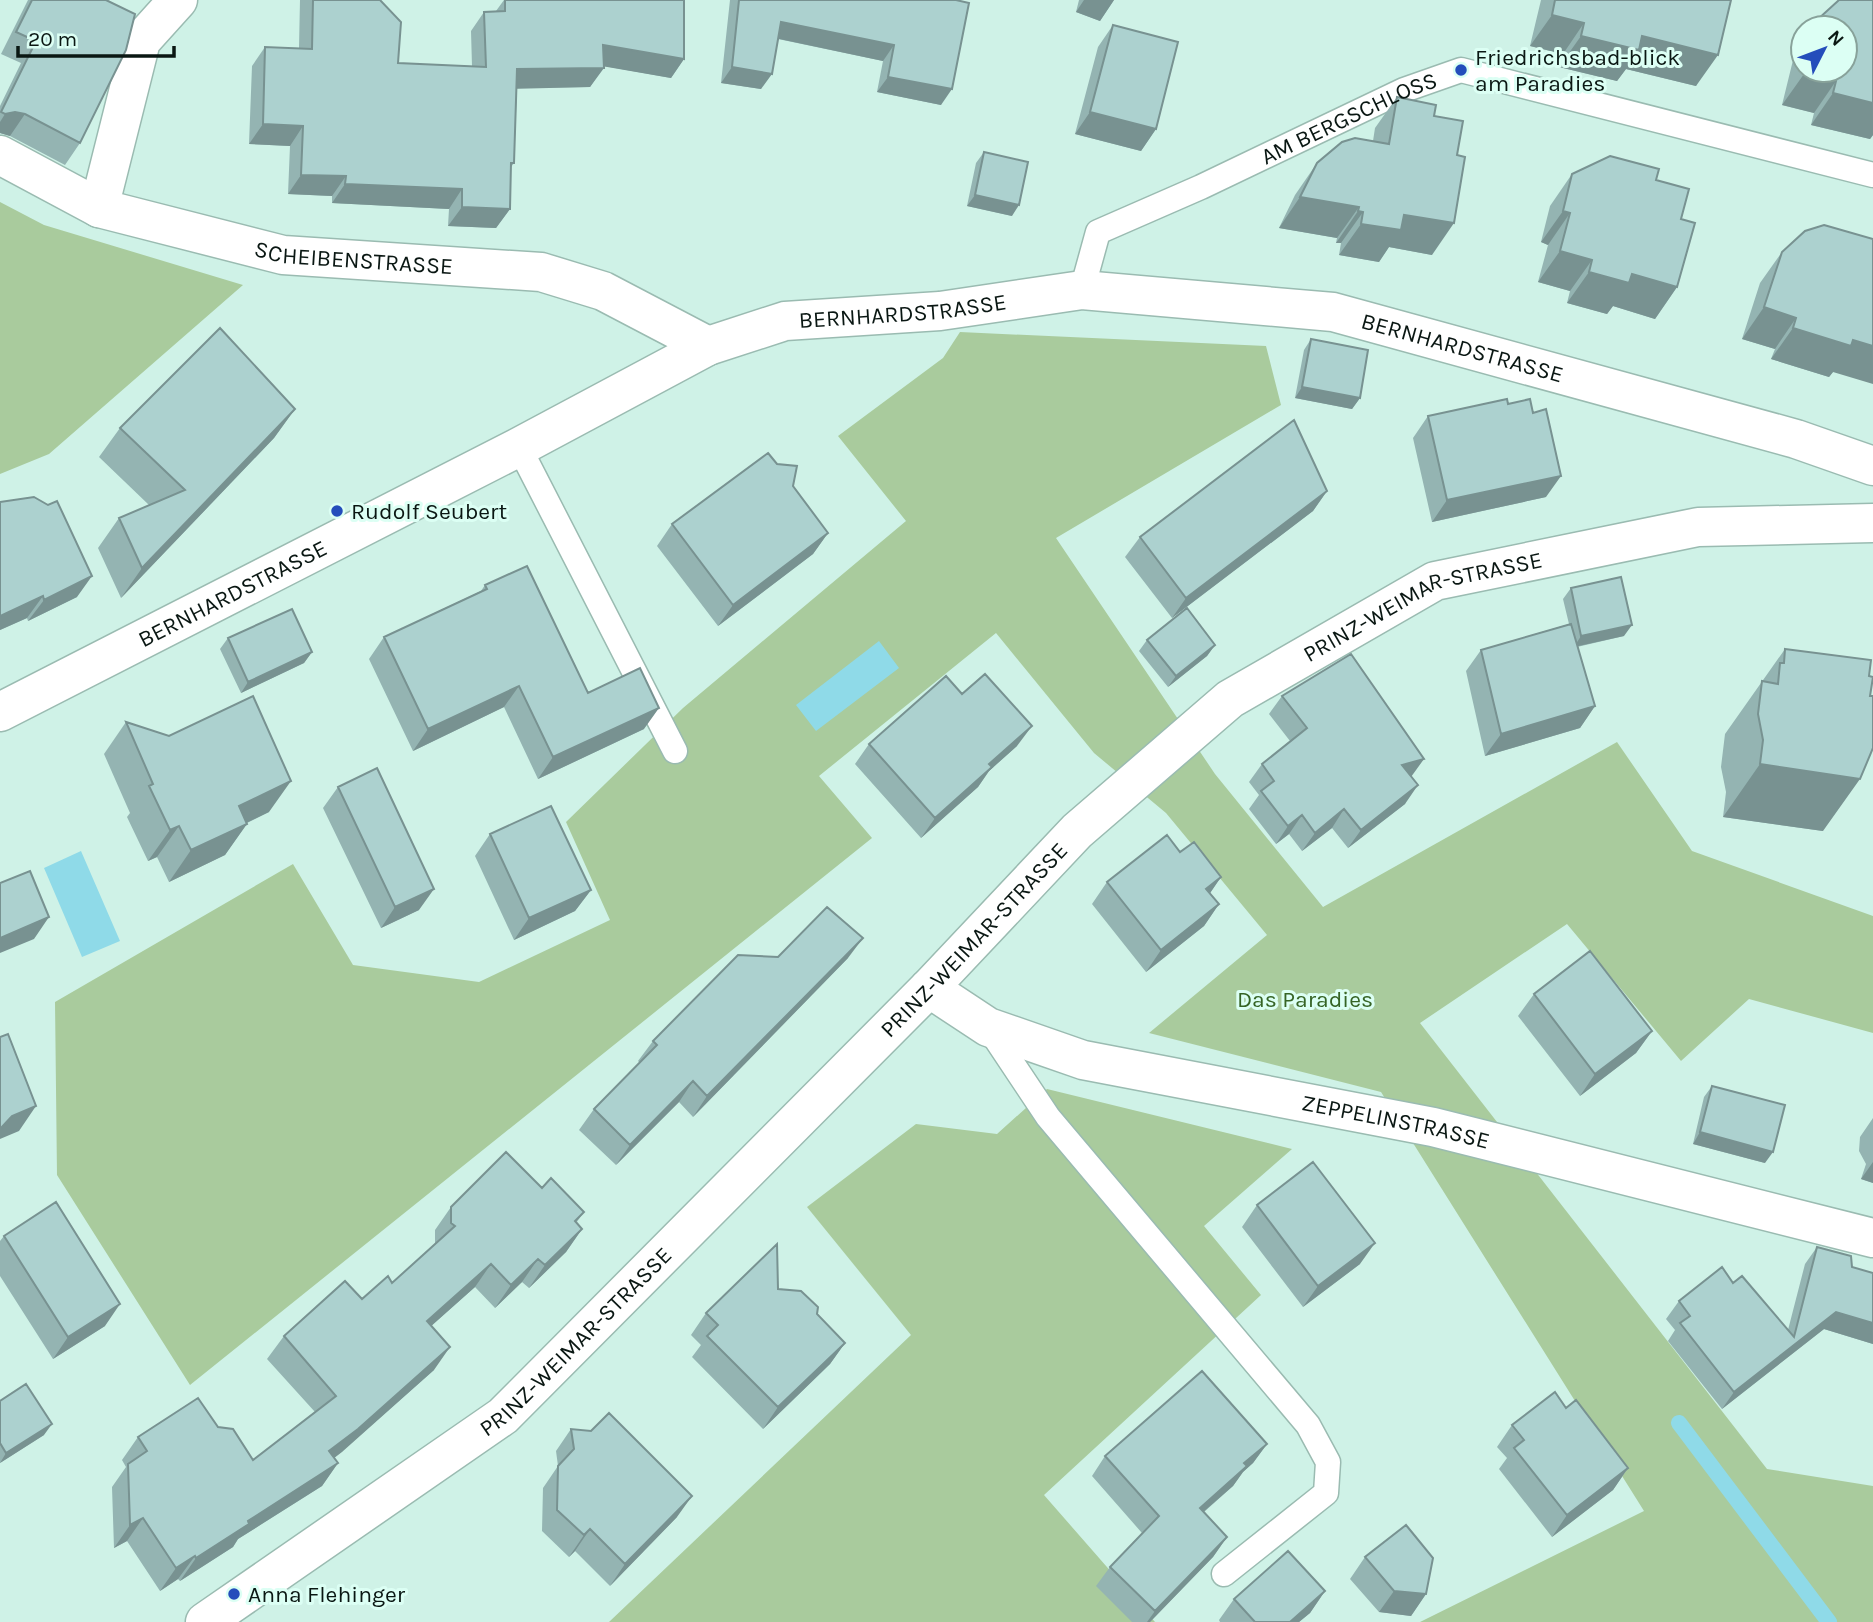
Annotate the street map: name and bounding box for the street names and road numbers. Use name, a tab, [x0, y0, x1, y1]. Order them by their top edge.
street label: AM BERGSCHLOSS	[1257, 66, 1441, 170]
street label: SCHEIBENSTRASSE	[252, 235, 454, 280]
street label: BERNHARDSTRASSE	[798, 288, 1008, 334]
street label: BERNHARDSTRASSE	[1358, 307, 1566, 389]
street label: BERNHARDSTRASSE	[134, 534, 332, 653]
street label: PRINZ-WEIMAR-STRASSE	[1299, 546, 1545, 668]
street label: PRINZ-WEIMAR-STRASSE	[875, 837, 1073, 1043]
street label: ZEPPELINSTRASSE	[1299, 1089, 1492, 1155]
street label: PRINZ-WEIMAR-STRASSE	[474, 1242, 677, 1442]

